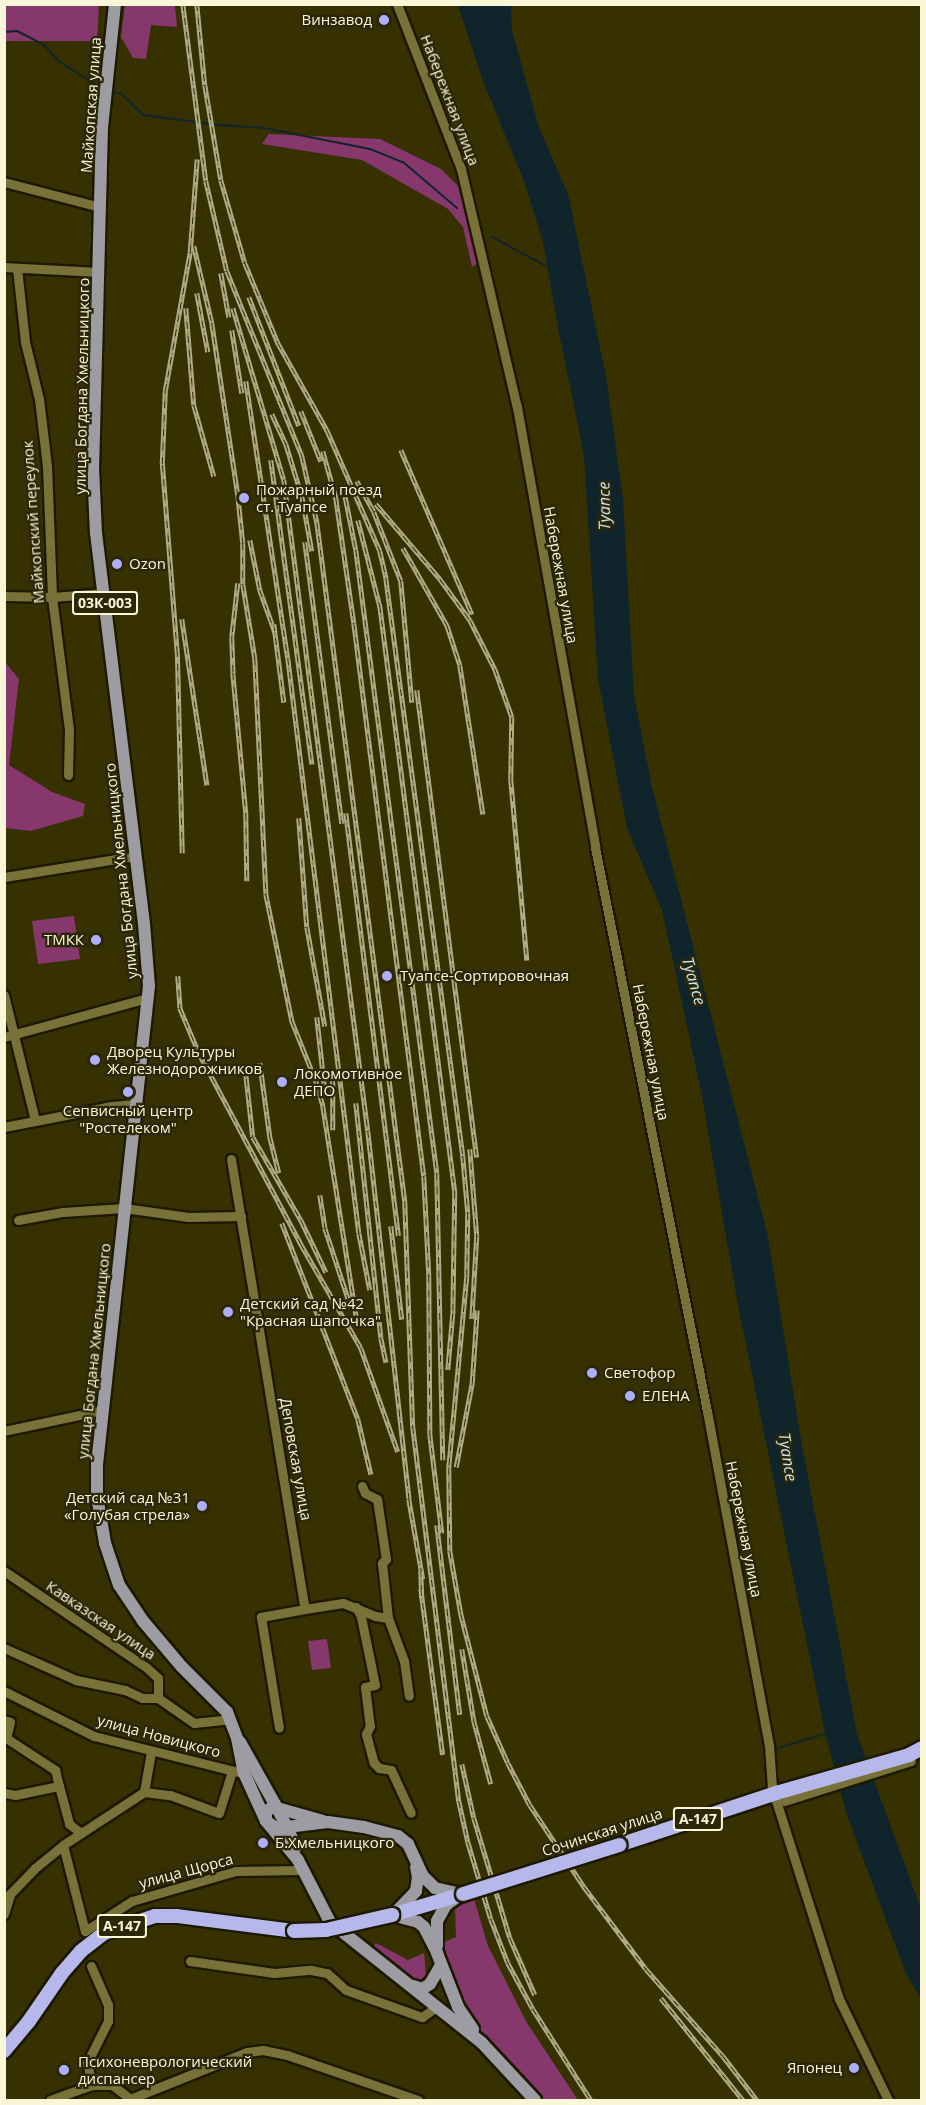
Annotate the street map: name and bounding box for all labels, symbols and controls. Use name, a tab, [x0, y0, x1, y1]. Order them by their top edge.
place label: Винзавод	[301, 11, 372, 29]
marker: Винзавод	[377, 13, 391, 27]
street label: Набережная улица	[417, 32, 483, 168]
street label: Майкопская улица	[77, 36, 105, 174]
street label: улица Богдана Хмельницкого	[71, 277, 93, 495]
street label: Майкопский переулок	[18, 440, 48, 604]
place label: Пожарный поезд ст. Туапсе	[256, 480, 382, 515]
water label: Туапсе	[594, 481, 614, 531]
marker: Пожарный поезд ст. Туапсе	[237, 491, 251, 505]
street label: Набережная улица	[540, 505, 582, 645]
place label: Ozon	[129, 555, 166, 573]
marker: Ozon	[110, 557, 124, 571]
road number: 03К-003	[72, 592, 138, 614]
street label: улица Богдана Хмельницкого	[101, 762, 141, 980]
place label: ТМКК	[44, 931, 84, 949]
marker: ТМКК	[89, 933, 103, 947]
water label: Туапсе	[678, 955, 710, 1007]
marker: Туапсе-Сортировочная	[378, 967, 396, 985]
place label: Туапсе-Сортировочная	[400, 967, 569, 985]
street label: Набережная улица	[629, 982, 673, 1122]
place label: Дворец Культуры Железнодорожников	[107, 1042, 262, 1077]
marker: Дворец Культуры Железнодорожников	[88, 1053, 102, 1067]
place label: Локомотивное ДЕПО	[294, 1064, 403, 1099]
marker: Локомотивное ДЕПО	[275, 1075, 289, 1089]
marker: Сепвисный центр "Ростелеком"	[121, 1085, 135, 1099]
place label: Сепвисный центр "Ростелеком"	[63, 1101, 193, 1136]
street label: улица Богдана Хмельницкого	[74, 1242, 114, 1460]
place label: Детский сад №42 "Красная шапочка"	[240, 1294, 381, 1329]
marker: Детский сад №42 "Красная шапочка"	[221, 1305, 235, 1319]
place label: Светофор	[604, 1364, 675, 1382]
marker: Светофор	[585, 1366, 599, 1380]
place label: ЕЛЕНА	[642, 1387, 690, 1405]
marker: ЕЛЕНА	[623, 1389, 637, 1403]
street label: Деповская улица	[276, 1396, 316, 1522]
water label: Туапсе	[775, 1431, 801, 1483]
street label: Набережная улица	[722, 1459, 766, 1599]
place label: Детский сад №31 «Голубая стрела»	[64, 1488, 190, 1523]
marker: Детский сад №31 «Голубая стрела»	[195, 1499, 209, 1513]
street label: Кавказская улица	[43, 1577, 159, 1663]
street label: улица Новицкого	[95, 1711, 223, 1761]
street label: Сочинская улица	[540, 1804, 664, 1860]
road number: А-147	[672, 1808, 724, 1830]
place label: Б.Хмельницкого	[275, 1834, 394, 1852]
marker: Б.Хмельницкого	[256, 1836, 270, 1850]
street label: улица Щорса	[137, 1850, 235, 1892]
road number: А-147	[96, 1915, 148, 1937]
place label: Психоневрологический диспансер	[78, 2052, 252, 2087]
place label: Японец	[787, 2059, 842, 2077]
marker: Психоневрологический диспансер	[55, 2061, 73, 2079]
marker: Японец	[847, 2061, 861, 2075]

